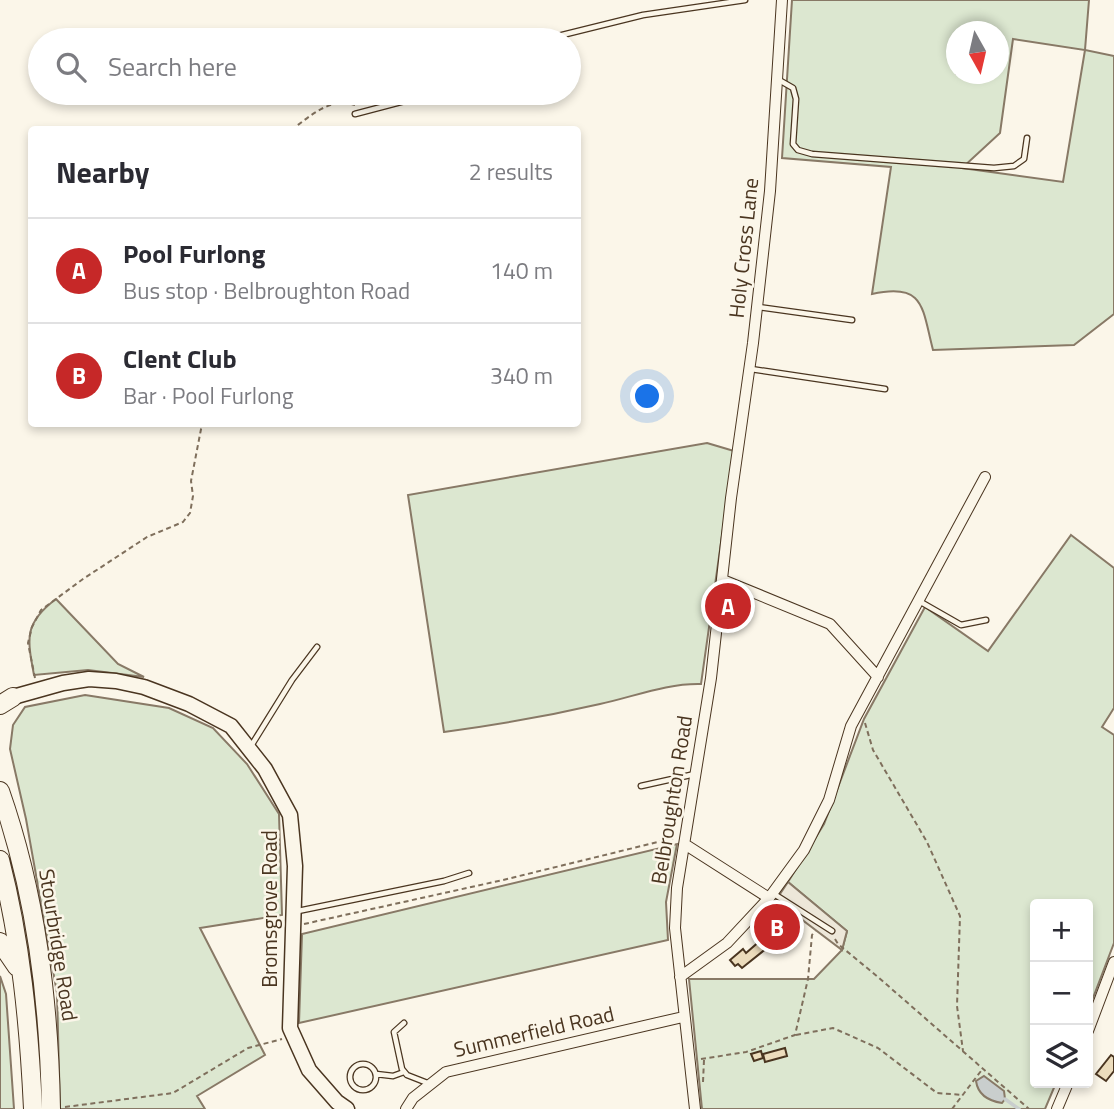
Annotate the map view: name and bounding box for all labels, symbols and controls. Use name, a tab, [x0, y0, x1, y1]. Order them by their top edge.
north arrow	[946, 21, 1009, 84]
search box	[28, 28, 581, 105]
text: Search here	[108, 47, 237, 86]
icon: search	[52, 48, 90, 86]
text: Nearby	[56, 149, 149, 195]
text: 2 results	[469, 154, 553, 189]
street label: Holy Cross Lane	[720, 176, 766, 320]
text: Pool Furlong	[123, 234, 265, 273]
text: A	[72, 253, 86, 288]
text: 140 m	[490, 253, 553, 288]
text: Bus stop · Belbroughton Road	[123, 273, 410, 308]
text: Clent Club	[123, 339, 237, 378]
text: B	[72, 358, 86, 393]
text: 340 m	[490, 358, 553, 393]
text: Bar · Pool Furlong	[123, 378, 293, 413]
your location	[630, 379, 664, 413]
pin: A	[705, 580, 751, 632]
street label: Belbroughton Road	[642, 713, 700, 887]
street label: Bromsgrove Road	[253, 830, 285, 988]
street label: Stourbridge Road	[31, 866, 87, 1023]
map controls	[1030, 899, 1093, 1088]
button: +	[1030, 899, 1093, 962]
pin: B	[754, 901, 800, 953]
button: −	[1030, 962, 1093, 1025]
street label: Summerfield Road	[450, 997, 617, 1065]
button: layers	[1030, 1025, 1093, 1088]

